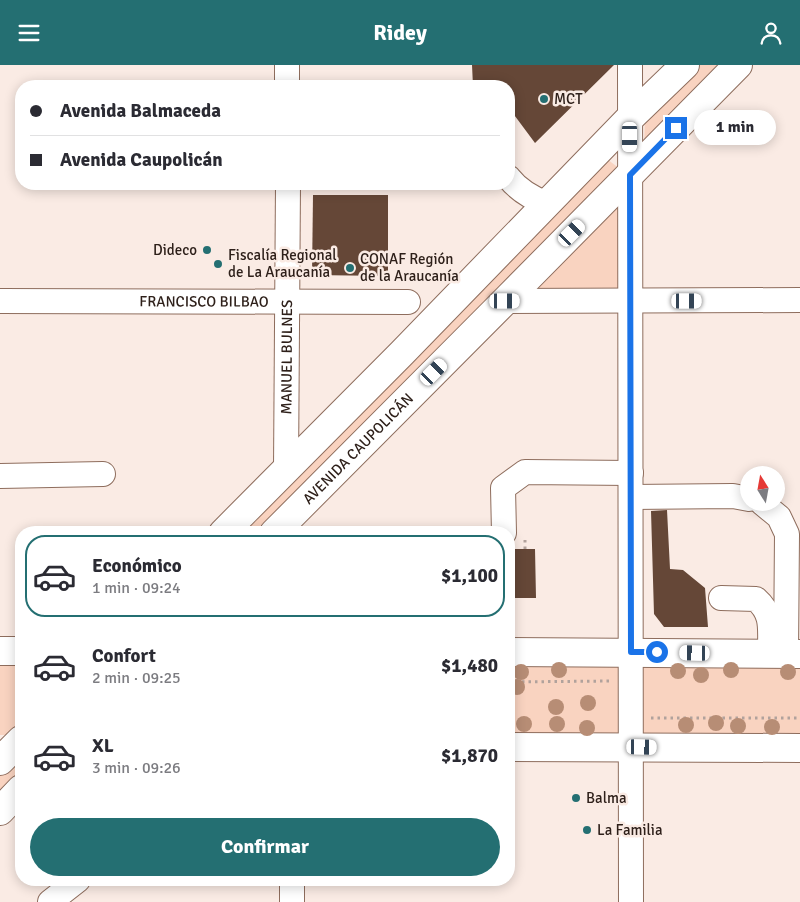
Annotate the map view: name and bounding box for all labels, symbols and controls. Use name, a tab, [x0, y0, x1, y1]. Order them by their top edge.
icon: menu	[15, 19, 43, 47]
text: Ridey	[373, 19, 427, 46]
icon: person	[757, 19, 785, 47]
place label: MCT	[554, 90, 583, 108]
marker: MCT	[538, 93, 550, 105]
text: Avenida Balmaceda	[60, 99, 221, 123]
callout: 1 min	[694, 111, 776, 145]
route end	[665, 117, 687, 139]
text: 1 min	[716, 117, 754, 137]
car	[622, 122, 637, 152]
text: Avenida Caupolicán	[60, 148, 223, 172]
car	[556, 217, 587, 249]
place label: Dideco	[153, 241, 197, 259]
marker: Dideco	[201, 244, 213, 256]
place label: Fiscalía Regional de La Araucanía	[228, 246, 337, 281]
place label: CONAF Región de la Araucanía	[360, 250, 459, 285]
marker: Fiscalía Regional de La Araucanía	[212, 258, 224, 270]
marker: CONAF Región de la Araucanía	[344, 262, 356, 274]
street label: FRANCISCO BILBAO	[139, 292, 269, 311]
car	[490, 294, 520, 309]
car	[672, 294, 702, 309]
street label: MANUEL BULNES	[277, 299, 296, 415]
car	[418, 356, 449, 388]
street label: AVENIDA CAUPOLICÁN	[299, 389, 417, 508]
north arrow	[740, 466, 785, 511]
map controls	[740, 466, 785, 511]
icon: car	[32, 554, 77, 599]
text: Económico	[92, 554, 182, 578]
text: $1,100	[441, 564, 498, 588]
text: 1 min · 09:24	[92, 578, 181, 598]
route start	[646, 641, 668, 663]
icon: car	[32, 644, 77, 689]
text: Confort	[92, 644, 156, 668]
car	[679, 645, 710, 661]
text: $1,480	[441, 654, 498, 678]
text: 2 min · 09:25	[92, 668, 181, 688]
icon: car	[32, 734, 77, 779]
text: XL	[92, 734, 114, 758]
car	[626, 739, 657, 755]
text: $1,870	[441, 744, 498, 768]
text: 3 min · 09:26	[92, 758, 181, 778]
place label: Balma	[586, 789, 627, 807]
marker: Balma	[570, 792, 582, 804]
button: Confirmar	[30, 818, 500, 876]
place label: La Familia	[597, 821, 663, 839]
marker: La Familia	[581, 824, 593, 836]

